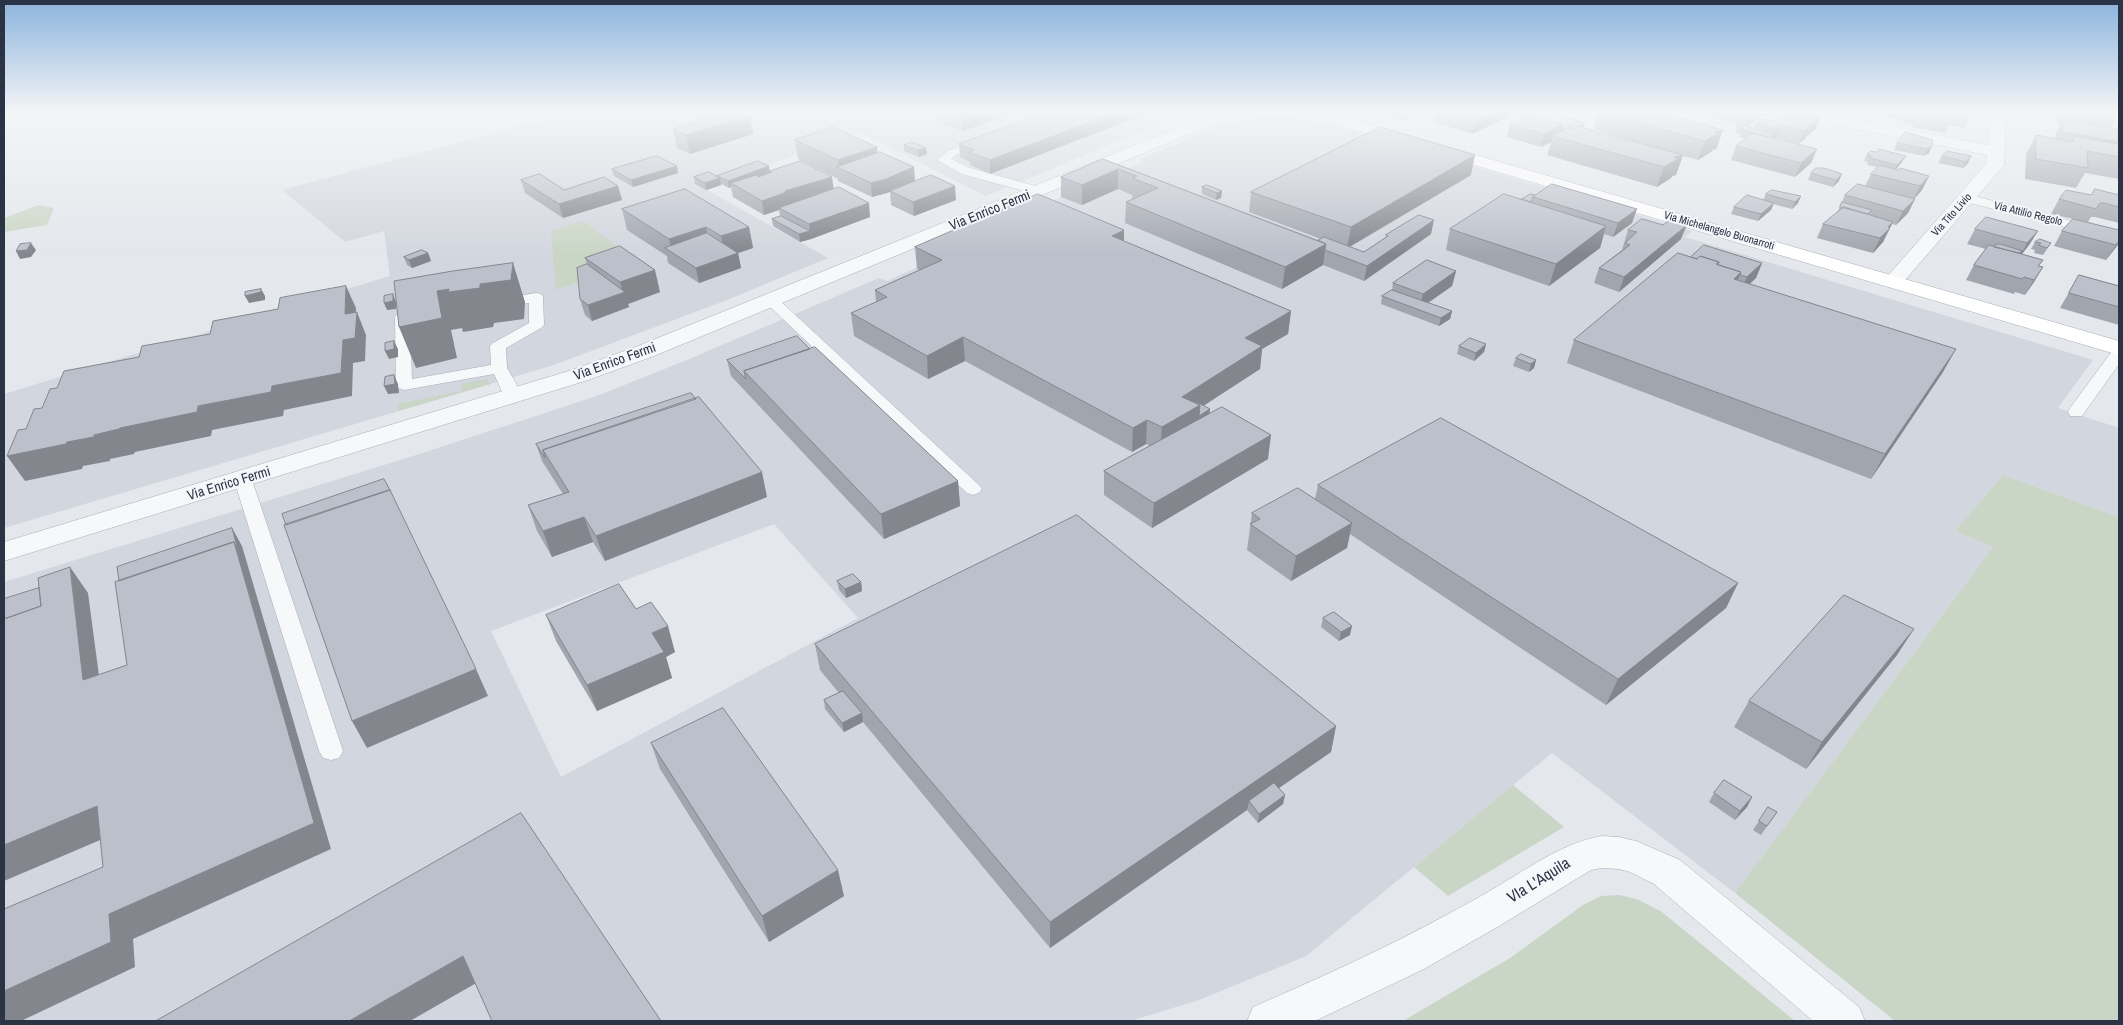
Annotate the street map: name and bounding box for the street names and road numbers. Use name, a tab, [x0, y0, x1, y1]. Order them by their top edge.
street label: Via Enrico Fermi	[947, 187, 1033, 235]
street label: Via Tito Livio	[1929, 191, 1975, 239]
street label: Via Attilio Regolo	[1992, 199, 2064, 229]
street label: Via Michelangelo Buonarroti	[1662, 209, 1776, 253]
street label: Via Enrico Fermi	[572, 339, 658, 385]
street label: Via Enrico Fermi	[185, 463, 273, 505]
street label: VIa L'Aquila	[1504, 854, 1574, 908]

